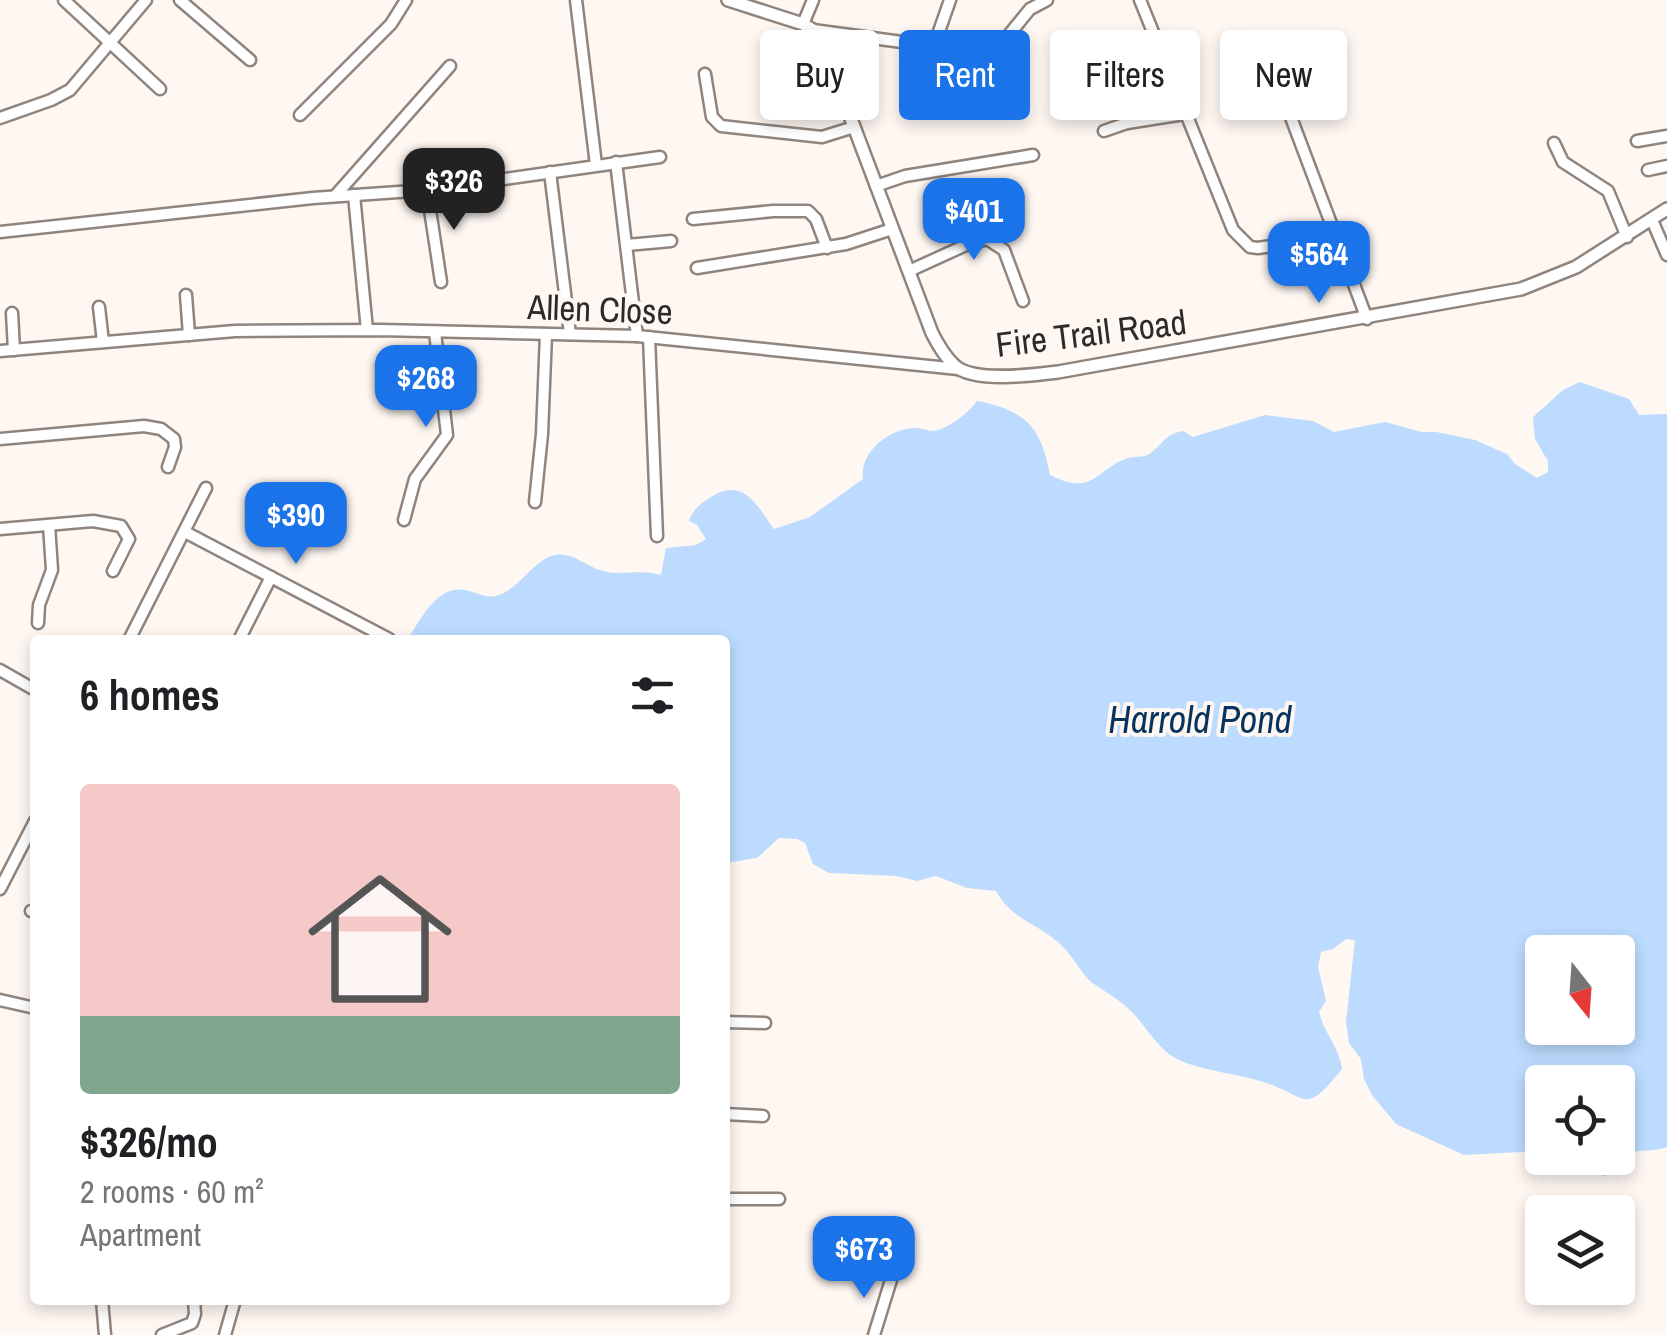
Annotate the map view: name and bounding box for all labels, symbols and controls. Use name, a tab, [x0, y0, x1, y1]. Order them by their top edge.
chip: Buy	[760, 30, 879, 120]
chip: Rent	[899, 30, 1030, 120]
chip: Filters	[1050, 30, 1200, 120]
chip: New	[1220, 30, 1347, 120]
pin: $326	[395, 148, 513, 233]
text: $326	[425, 159, 483, 202]
pin: $401	[915, 178, 1033, 263]
text: $401	[945, 189, 1003, 232]
pin: $564	[1260, 221, 1378, 306]
text: $564	[1290, 232, 1348, 275]
street label: Allen Close	[526, 283, 673, 335]
street label: Fire Trail Road	[993, 298, 1189, 368]
pin: $268	[367, 345, 485, 430]
text: $268	[397, 356, 455, 399]
pin: $390	[237, 482, 355, 567]
text: $390	[267, 493, 325, 536]
text: 6 homes	[80, 667, 220, 723]
icon: filters	[625, 668, 680, 723]
water label: Harrold Pond	[1108, 694, 1292, 745]
icon: home	[290, 849, 470, 1029]
north arrow	[1525, 935, 1635, 1045]
map controls	[1525, 935, 1635, 1305]
button: locate	[1525, 1065, 1635, 1175]
text: $326/mo	[80, 1114, 218, 1170]
text: 2 rooms · 60 m²	[80, 1170, 264, 1213]
button: layers	[1525, 1195, 1635, 1305]
text: Apartment	[80, 1213, 201, 1256]
pin: $673	[805, 1216, 923, 1301]
text: $673	[835, 1227, 893, 1270]

